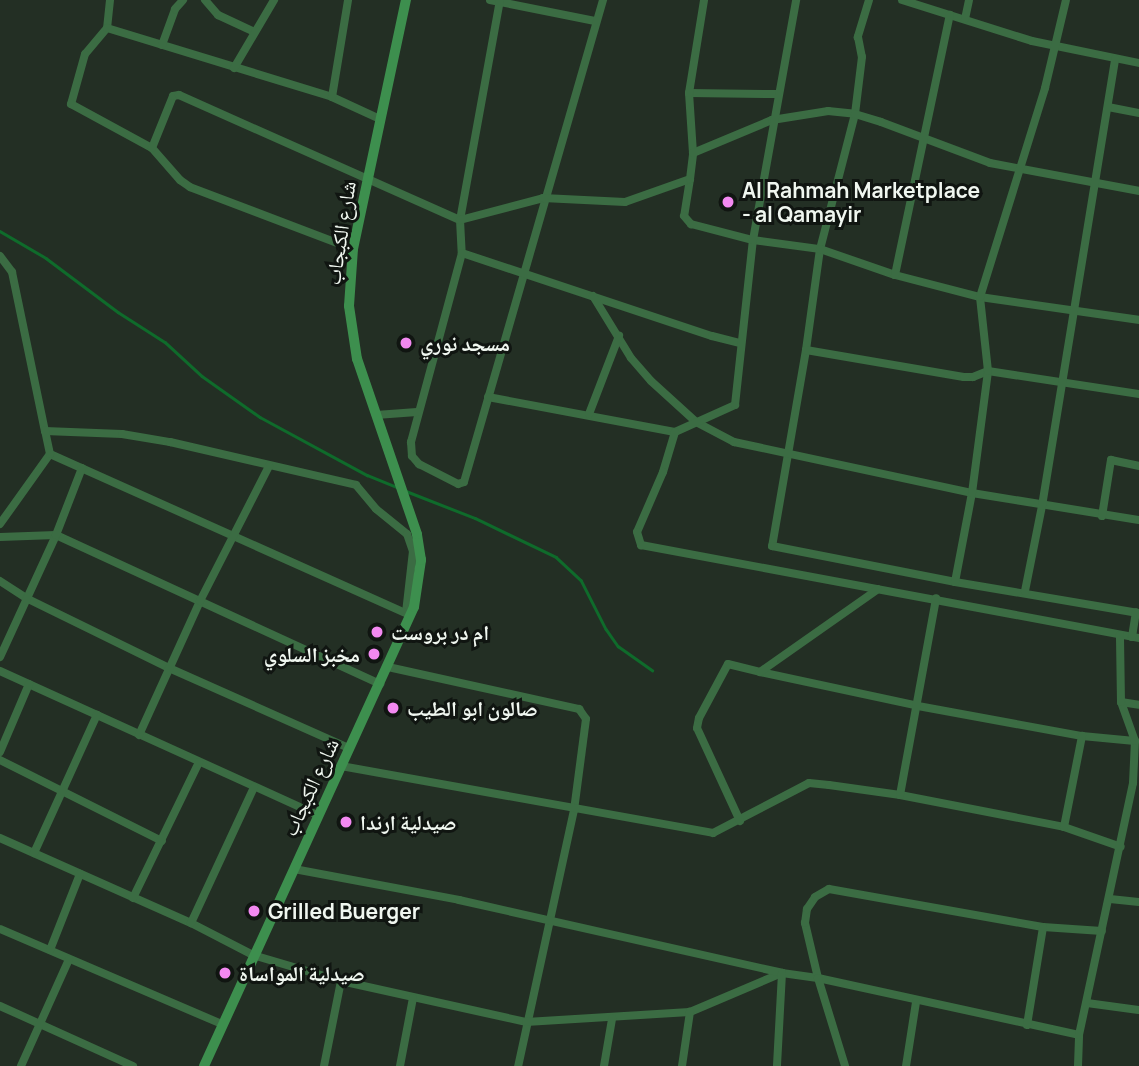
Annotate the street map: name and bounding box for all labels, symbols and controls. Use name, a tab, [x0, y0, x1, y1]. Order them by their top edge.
place label: Al Rahmah Marketplace - al Qamayir	[742, 177, 980, 227]
street label: شارع الكبجاب	[319, 179, 361, 287]
marker: Al Rahmah Marketplace - al Qamayir	[720, 194, 736, 210]
place label: مسجد نوري	[420, 330, 510, 356]
marker: مسجد نوري	[398, 335, 414, 351]
place label: ام در بروست	[391, 619, 489, 645]
marker: ام در بروست	[369, 624, 385, 640]
place label: مخبز السلوي	[264, 641, 360, 667]
marker: مخبز السلوي	[366, 646, 382, 662]
place label: صالون ابو الطيب	[407, 695, 538, 721]
marker: صالون ابو الطيب	[385, 700, 401, 716]
street label: شارع الكبجاب	[276, 734, 344, 840]
place label: صيدلية ارندا	[360, 809, 456, 835]
marker: صيدلية ارندا	[338, 814, 354, 830]
place label: Grilled Buerger	[268, 898, 420, 924]
marker: Grilled Buerger	[246, 903, 262, 919]
place label: صيدلية المواساة	[239, 960, 365, 986]
marker: صيدلية المواساة	[217, 965, 233, 981]

